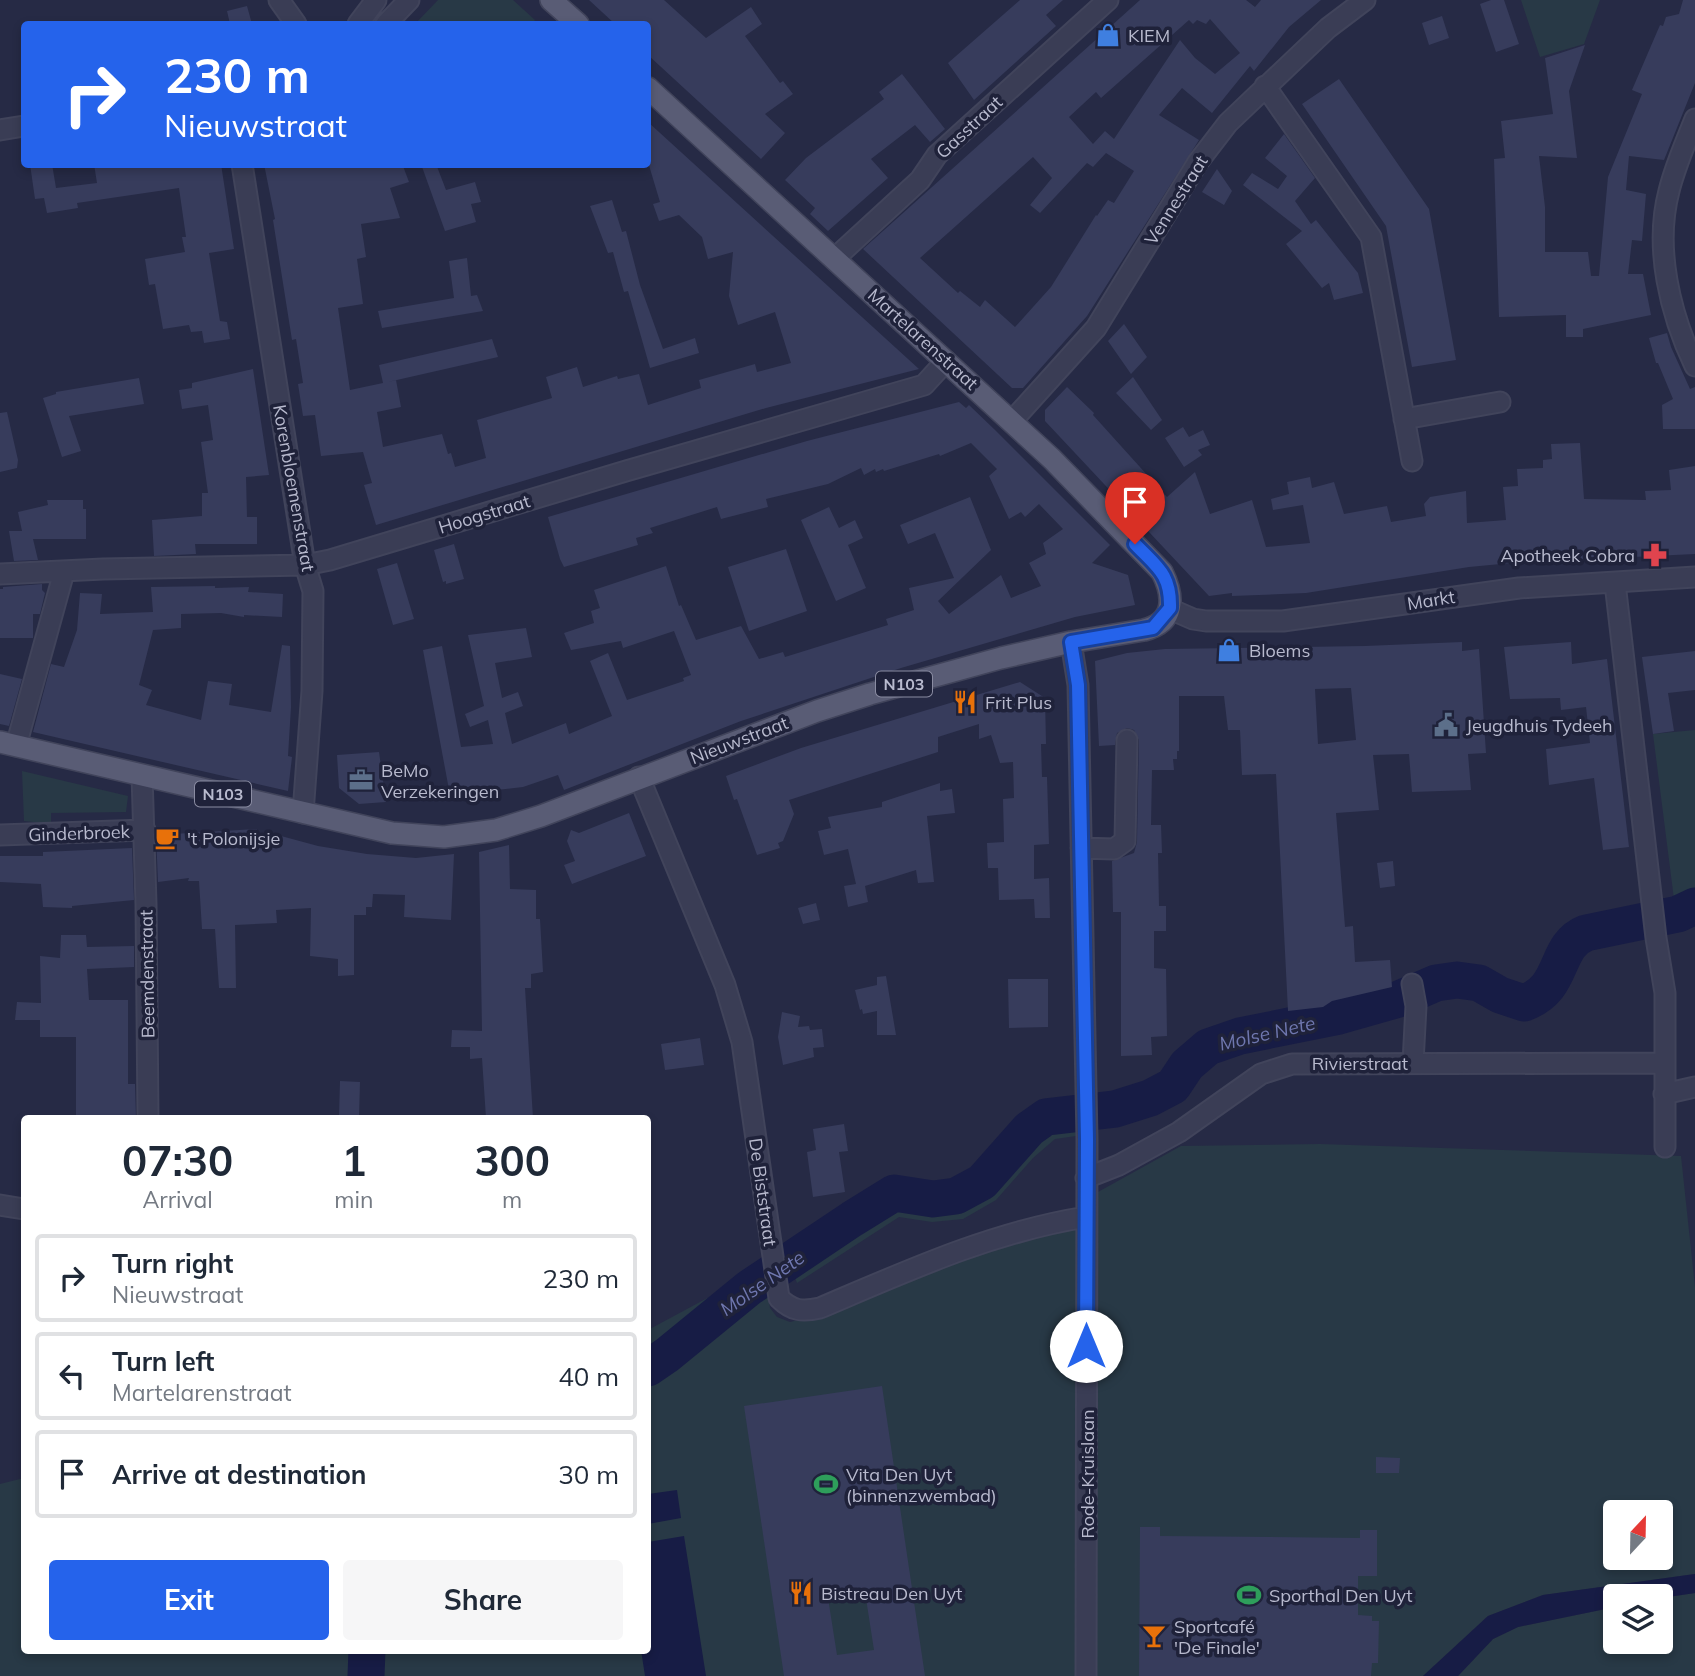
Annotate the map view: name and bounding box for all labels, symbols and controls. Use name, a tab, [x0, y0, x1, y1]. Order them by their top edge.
shop icon: KIEM	[1094, 21, 1122, 49]
place label: KIEM	[1128, 24, 1170, 47]
text: 230 m	[164, 44, 310, 105]
icon: right	[49, 49, 140, 140]
street label: Gasstraat	[931, 90, 1007, 164]
text: Nieuwstraat	[164, 105, 347, 145]
street label: Vennestraat	[1139, 151, 1213, 249]
street label: Martelarenstraat	[863, 283, 983, 395]
street label: Korenbloemenstraat	[268, 403, 320, 573]
pin	[1105, 472, 1165, 544]
icon: arrive	[1116, 483, 1154, 521]
street label: Hoogstraat	[435, 489, 533, 539]
pharmacy icon: Apotheek Cobra	[1641, 541, 1669, 569]
place label: Apotheek Cobra	[1500, 544, 1635, 567]
street label: Markt	[1405, 585, 1457, 615]
shop icon: Bloems	[1215, 636, 1243, 664]
place label: Bloems	[1249, 639, 1310, 662]
road number: N103	[876, 671, 932, 696]
restaurant icon: Frit Plus	[951, 688, 979, 716]
place label: Frit Plus	[985, 691, 1052, 714]
street label: Nieuwstraat	[687, 711, 791, 769]
public building icon: Jeugdhuis Tydeeh	[1432, 711, 1460, 739]
place label: Jeugdhuis Tydeeh	[1466, 714, 1613, 737]
place label: BeMo Verzekeringen	[381, 759, 499, 803]
office icon: BeMo Verzekeringen	[347, 766, 375, 794]
road number: N103	[195, 782, 251, 806]
street label: Ginderbroek	[28, 820, 131, 846]
cafe icon: 't Polonijsje	[153, 824, 181, 852]
place label: 't Polonijsje	[187, 827, 280, 850]
street label: Beemdenstraat	[134, 910, 160, 1038]
water label: Molse Nete	[1217, 1010, 1317, 1056]
street label: Rivierstraat	[1312, 1052, 1408, 1075]
text: 07:30	[122, 1134, 233, 1187]
text: 1	[341, 1134, 366, 1187]
text: 300	[474, 1134, 550, 1187]
street label: De Biststraat	[744, 1136, 782, 1248]
text: Arrival	[142, 1185, 213, 1214]
text: min	[334, 1185, 373, 1214]
text: m	[502, 1185, 522, 1214]
water label: Molse Nete	[715, 1245, 809, 1321]
text: Turn right	[112, 1247, 233, 1280]
icon: right	[53, 1259, 91, 1297]
text: 230 m	[543, 1262, 619, 1295]
text: Nieuwstraat	[112, 1280, 243, 1309]
position arrow	[1049, 1309, 1123, 1383]
text: Turn left	[112, 1345, 214, 1378]
icon: left	[53, 1357, 91, 1395]
text: 40 m	[558, 1360, 619, 1393]
text: Martelarenstraat	[112, 1378, 292, 1407]
street label: Rode-Kruislaan	[1076, 1409, 1099, 1539]
icon: arrive	[53, 1455, 91, 1493]
text: Arrive at destination	[112, 1458, 367, 1491]
text: 30 m	[558, 1458, 619, 1491]
place label: Vita Den Uyt (binnenzwembad)	[846, 1463, 997, 1507]
sports icon: Vita Den Uyt (binnenzwembad)	[812, 1470, 840, 1498]
north arrow	[1603, 1500, 1673, 1570]
map controls	[1603, 1500, 1673, 1654]
button: Exit	[49, 1560, 329, 1640]
button: Share	[343, 1560, 623, 1640]
restaurant icon: Bistreau Den Uyt	[787, 1579, 815, 1607]
sports icon: Sporthal Den Uyt	[1235, 1581, 1263, 1609]
place label: Bistreau Den Uyt	[821, 1582, 962, 1605]
place label: Sporthal Den Uyt	[1269, 1584, 1413, 1607]
button: layers	[1603, 1584, 1673, 1654]
place label: Sportcafé 'De Finale'	[1174, 1615, 1260, 1659]
bar icon: Sportcafé 'De Finale'	[1140, 1622, 1168, 1650]

